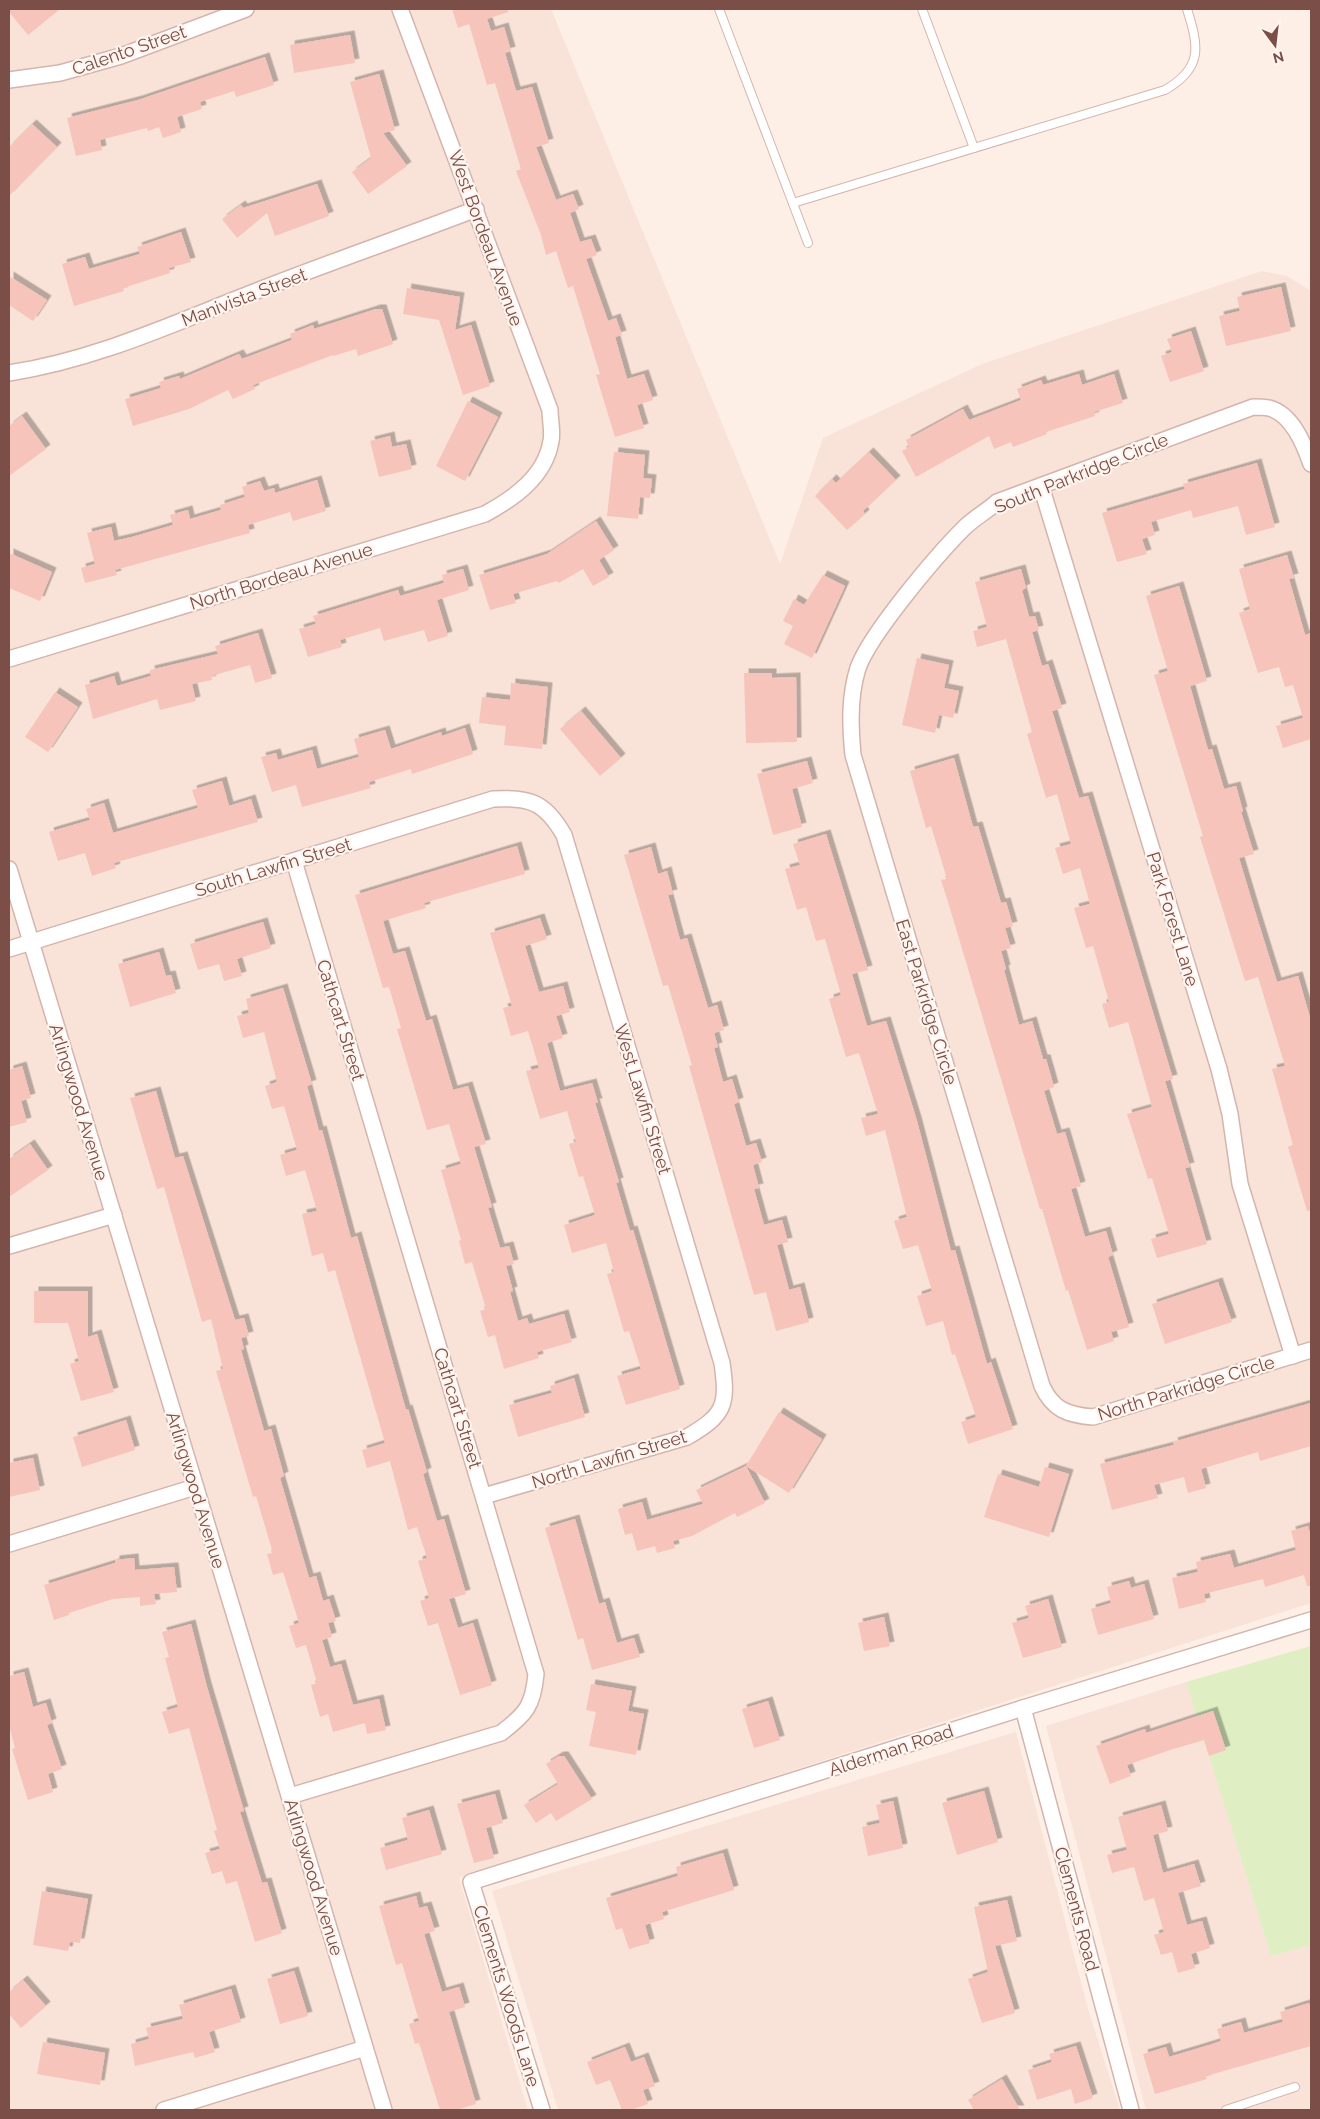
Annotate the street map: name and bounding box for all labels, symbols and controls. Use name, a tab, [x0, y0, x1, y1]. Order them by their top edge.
north arrow	[1250, 20, 1300, 70]
street label: Calento Street	[69, 21, 189, 79]
text: N	[1271, 48, 1286, 67]
street label: West Bordeau Avenue	[444, 147, 528, 329]
street label: Manivista Street	[178, 263, 310, 331]
street label: South Parkridge Circle	[991, 428, 1171, 517]
street label: North Bordeau Avenue	[187, 538, 375, 614]
street label: South Lawfin Street	[192, 833, 354, 901]
street label: Park Forest Lane	[1143, 849, 1204, 989]
street label: East Parkridge Circle	[892, 917, 962, 1088]
street label: Cathcart Street	[313, 957, 369, 1083]
street label: Arlingwood Avenue	[45, 1021, 113, 1183]
street label: West Lawfin Street	[610, 1021, 676, 1177]
street label: Cathcart Street	[430, 1345, 486, 1471]
street label: North Parkridge Circle	[1095, 1351, 1277, 1425]
street label: Arlingwood Avenue	[162, 1409, 230, 1571]
street label: North Lawfin Street	[529, 1425, 689, 1493]
street label: Alderman Road	[826, 1720, 956, 1780]
street label: Arlingwood Avenue	[280, 1796, 348, 1958]
street label: Clements Road	[1050, 1845, 1104, 1973]
street label: Clements Woods Lane	[469, 1903, 545, 2090]

